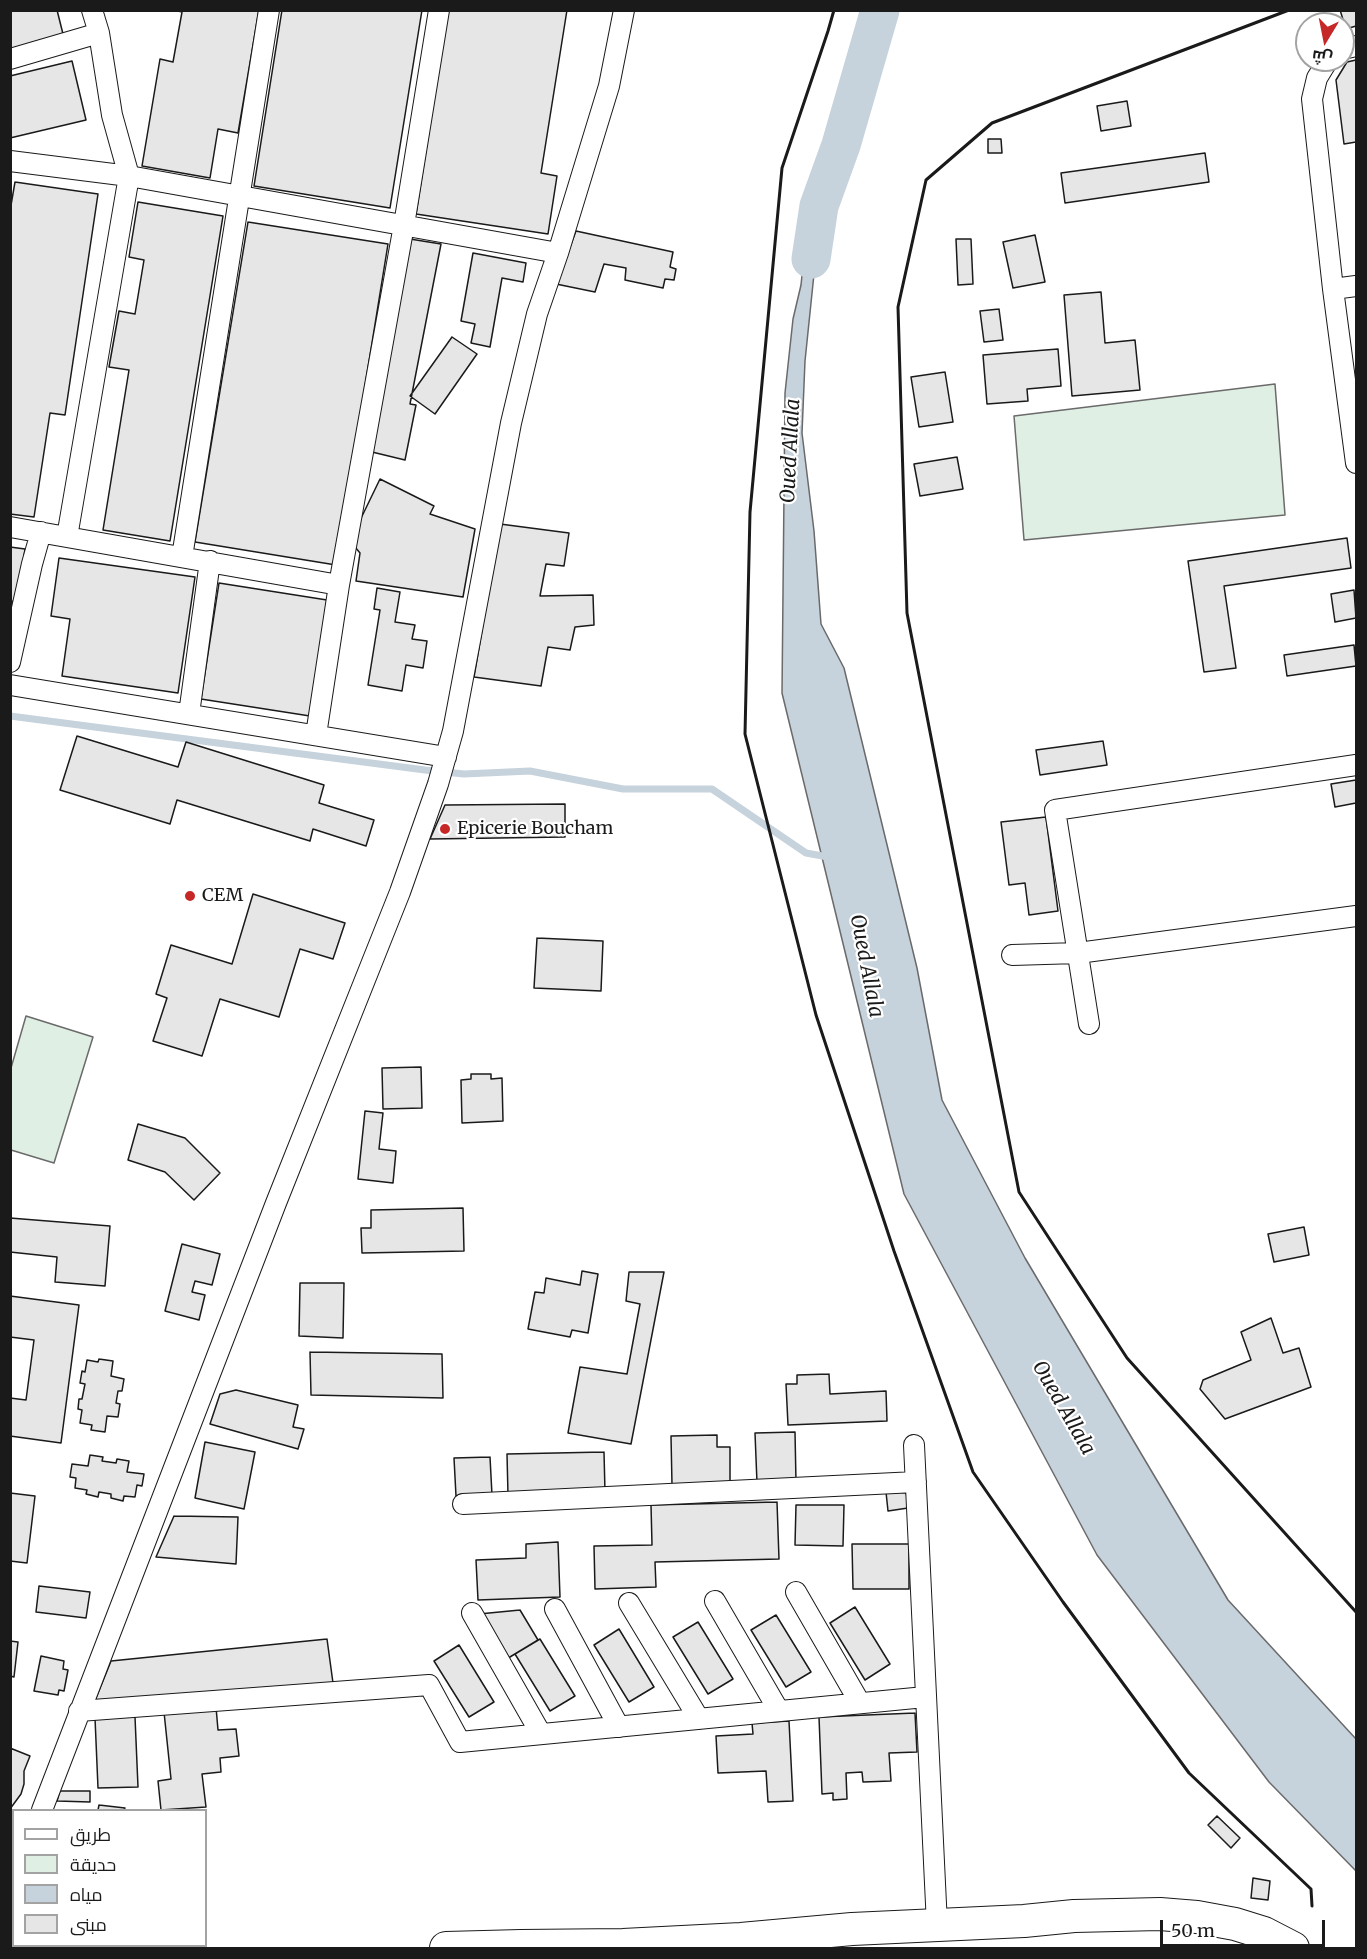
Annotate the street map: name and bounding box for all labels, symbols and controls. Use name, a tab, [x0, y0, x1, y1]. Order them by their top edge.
north arrow	[1295, 12, 1355, 72]
text: ش	[1310, 46, 1334, 69]
water label: Oued Allala	[776, 398, 806, 504]
place label: Epicerie Boucham	[457, 818, 613, 840]
marker: Epicerie Boucham	[438, 822, 452, 836]
place label: CEM	[202, 885, 243, 907]
marker: CEM	[183, 889, 197, 903]
water label: Oued Allala	[844, 912, 888, 1020]
water label: Oued Allala	[1026, 1357, 1100, 1459]
legend	[12, 1809, 207, 1947]
text: طريق	[70, 1823, 111, 1846]
text: حديقة	[70, 1853, 116, 1876]
text: مياه	[70, 1883, 103, 1906]
scale bar	[1163, 1908, 1328, 1946]
text: مبنى	[70, 1913, 107, 1936]
text: 50 m	[1171, 1919, 1215, 1942]

